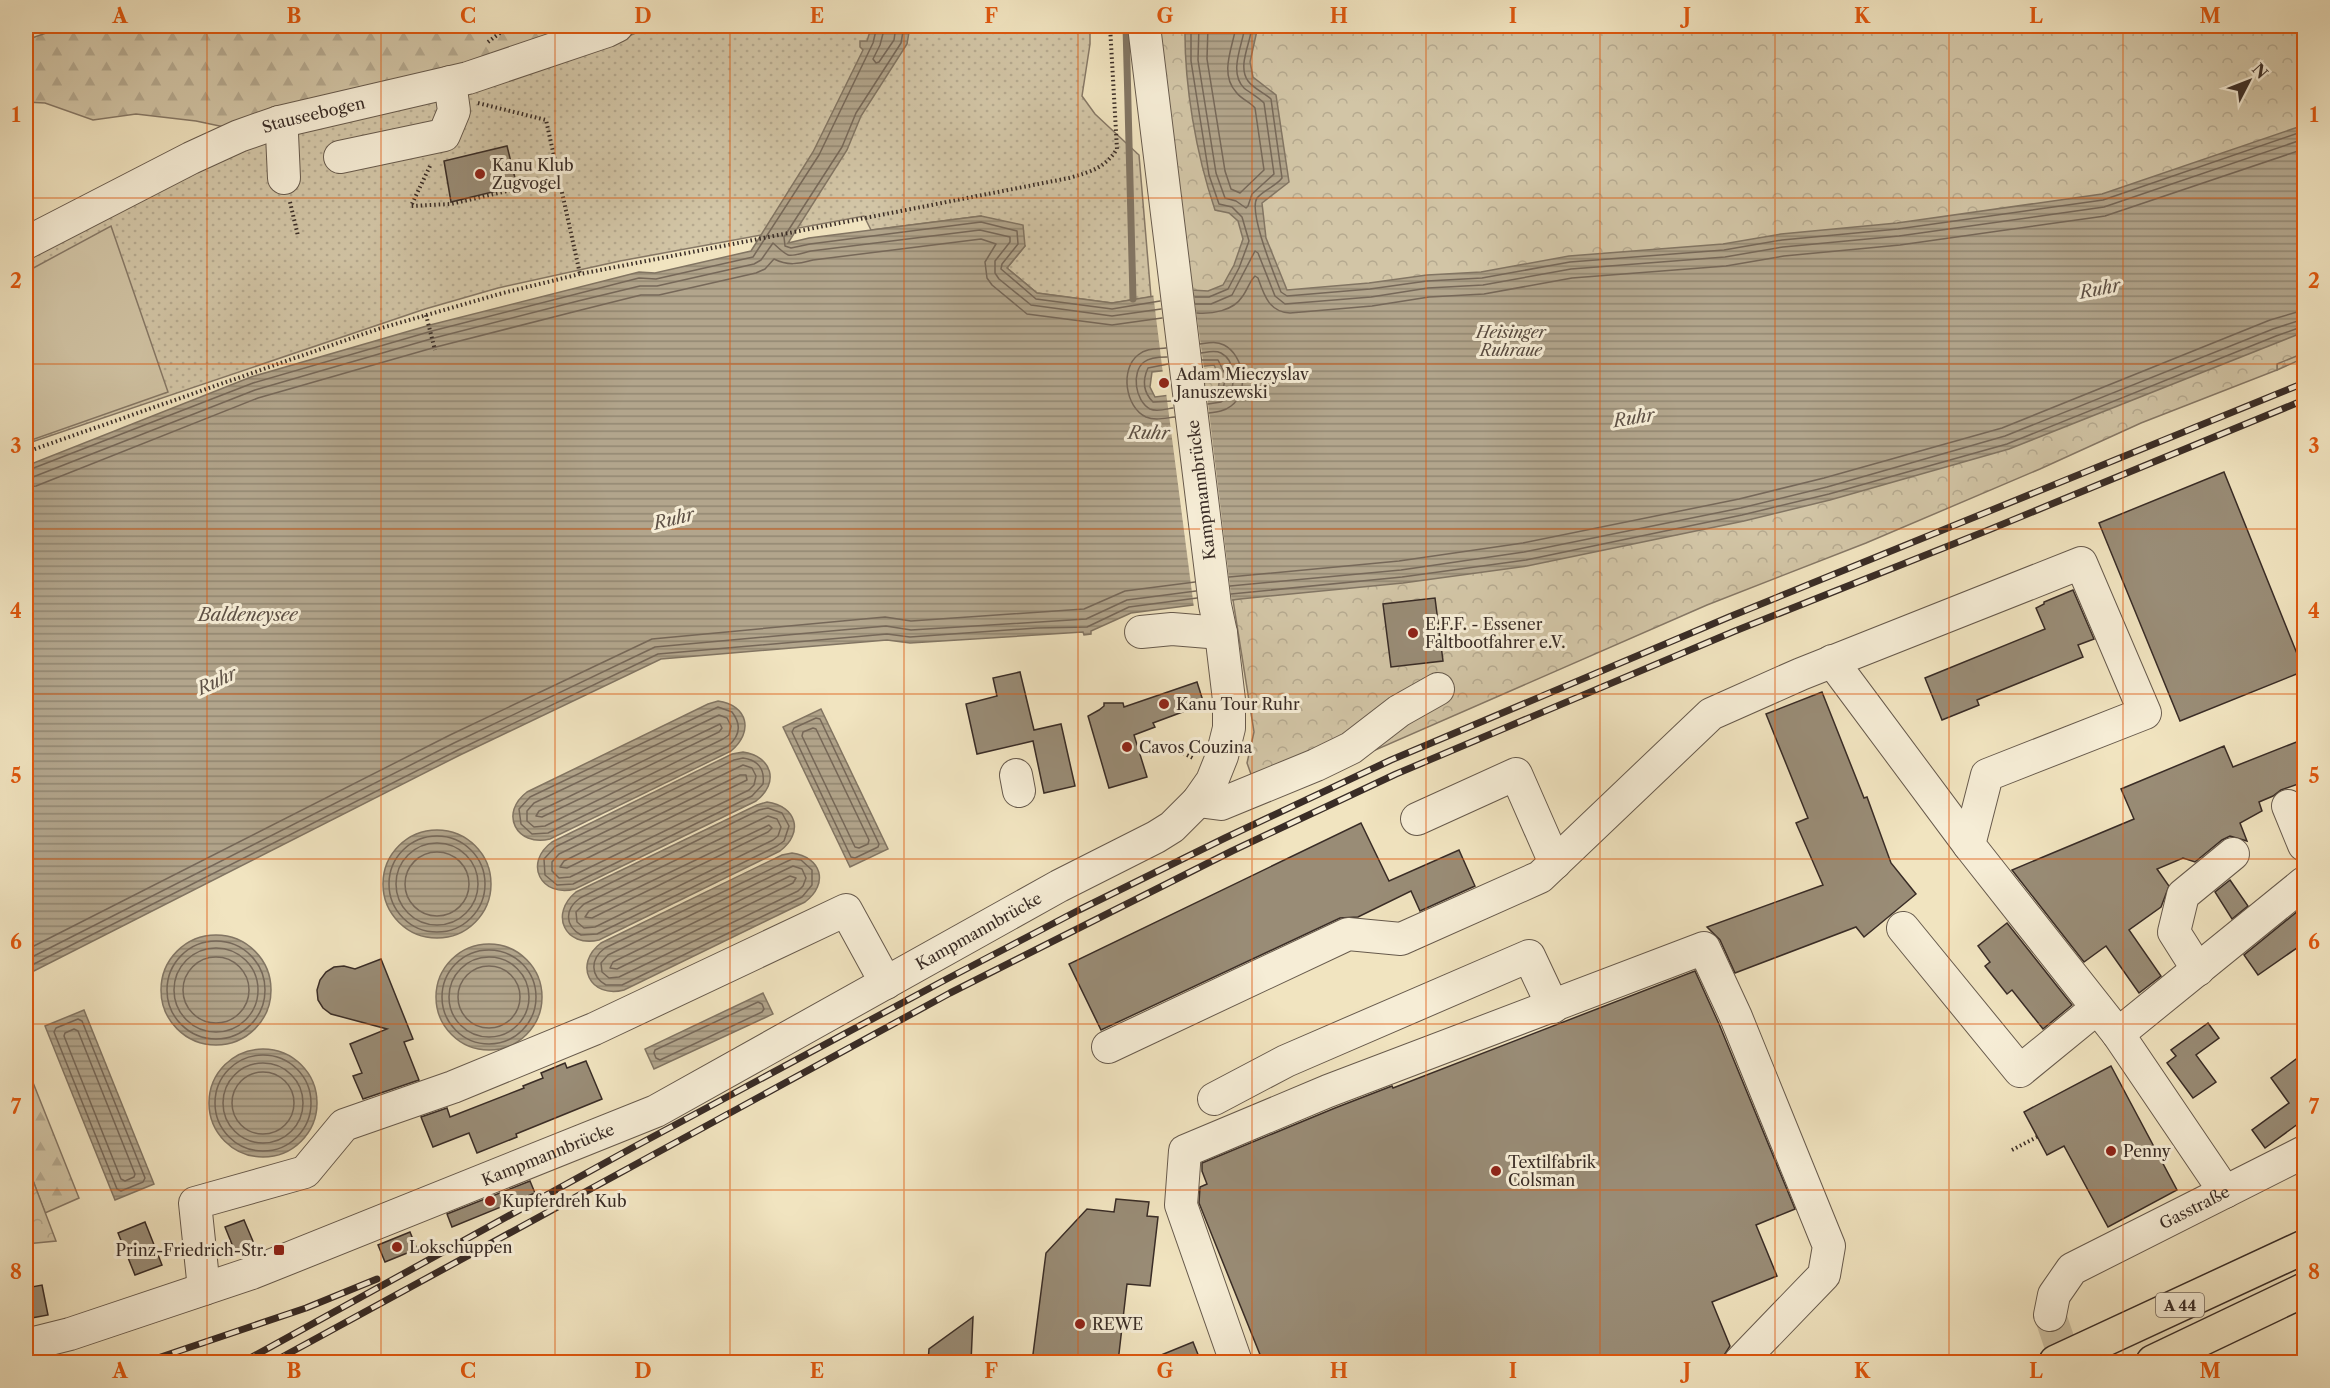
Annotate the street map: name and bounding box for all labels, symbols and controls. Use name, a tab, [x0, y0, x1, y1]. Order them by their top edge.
text: A	[111, 4, 128, 28]
text: B	[287, 4, 302, 28]
text: C	[460, 4, 476, 28]
text: D	[634, 4, 652, 28]
text: E	[810, 4, 824, 28]
text: F	[984, 4, 998, 28]
text: G	[1157, 4, 1174, 28]
text: H	[1330, 4, 1348, 28]
text: I	[1509, 4, 1517, 28]
text: J	[1679, 4, 1691, 28]
text: K	[1854, 4, 1871, 28]
text: L	[2029, 4, 2043, 28]
text: M	[2199, 4, 2221, 28]
north arrow	[2219, 51, 2279, 111]
text: N	[2248, 59, 2272, 83]
street label: Stauseebogen	[259, 92, 367, 137]
text: 1	[12, 103, 21, 127]
text: 1	[2310, 103, 2319, 127]
place label: Kanu Klub Zugvogel	[492, 155, 574, 193]
marker: Kanu Klub Zugvogel	[473, 167, 487, 181]
text: 2	[10, 269, 22, 293]
text: 2	[2308, 269, 2320, 293]
water label: Ruhr	[2075, 274, 2124, 304]
park label: Heisinger Ruhraue	[1474, 322, 1548, 360]
place label: Adam Mieczyslav Januszewski	[1173, 364, 1309, 402]
marker: Adam Mieczyslav Januszewski	[1157, 376, 1171, 390]
water label: Ruhr	[1610, 404, 1658, 432]
street label: Kampmannbrücke	[1182, 419, 1220, 561]
water label: Ruhr	[1126, 422, 1172, 444]
text: 3	[10, 434, 22, 458]
text: 3	[2308, 434, 2320, 458]
water label: Ruhr	[649, 503, 698, 535]
text: 4	[10, 599, 22, 623]
text: 4	[2308, 599, 2320, 623]
water label: Baldeneysee	[196, 604, 299, 626]
place label: E.F.F. - Essener Faltbootfahrer e.V.	[1425, 614, 1565, 652]
marker: E.F.F. - Essener Faltbootfahrer e.V.	[1406, 626, 1420, 640]
water label: Ruhr	[192, 662, 242, 701]
place label: Kanu Tour Ruhr	[1176, 694, 1300, 714]
marker: Kanu Tour Ruhr	[1157, 697, 1171, 711]
place label: Cavos Couzina	[1139, 737, 1253, 757]
marker: Cavos Couzina	[1120, 740, 1134, 754]
text: 5	[10, 764, 22, 788]
text: 5	[2308, 764, 2320, 788]
street label: Kampmannbrücke	[912, 888, 1045, 974]
text: 6	[10, 930, 22, 954]
text: 6	[2308, 930, 2320, 954]
text: 7	[11, 1095, 22, 1119]
text: 7	[2309, 1095, 2320, 1119]
street label: Kampmannbrücke	[479, 1119, 617, 1190]
place label: Penny	[2123, 1141, 2172, 1161]
marker: Penny	[2104, 1144, 2118, 1158]
place label: Textilfabrik Colsman	[1508, 1152, 1597, 1190]
marker: Textilfabrik Colsman	[1489, 1164, 1503, 1178]
street label: Gasstraße	[2156, 1181, 2233, 1233]
place label: Kupferdreh Kub	[502, 1191, 627, 1211]
marker: Kupferdreh Kub	[483, 1194, 497, 1208]
place label: Lokschuppen	[409, 1237, 512, 1257]
place label: Prinz-Friedrich-Str.	[116, 1240, 267, 1260]
marker: Lokschuppen	[390, 1240, 404, 1254]
marker: Prinz-Friedrich-Str.	[272, 1243, 286, 1257]
text: 8	[10, 1260, 22, 1284]
text: 8	[2308, 1260, 2320, 1284]
road number: A 44	[2156, 1293, 2204, 1317]
place label: REWE	[1092, 1314, 1143, 1334]
marker: REWE	[1073, 1317, 1087, 1331]
text: A	[111, 1359, 128, 1383]
text: B	[287, 1359, 302, 1383]
text: C	[460, 1359, 476, 1383]
text: D	[634, 1359, 652, 1383]
text: E	[810, 1359, 824, 1383]
text: F	[984, 1359, 998, 1383]
text: G	[1157, 1359, 1174, 1383]
text: H	[1330, 1359, 1348, 1383]
text: I	[1509, 1359, 1517, 1383]
text: J	[1679, 1359, 1691, 1383]
text: K	[1854, 1359, 1871, 1383]
text: L	[2029, 1359, 2043, 1383]
text: M	[2199, 1359, 2221, 1383]

